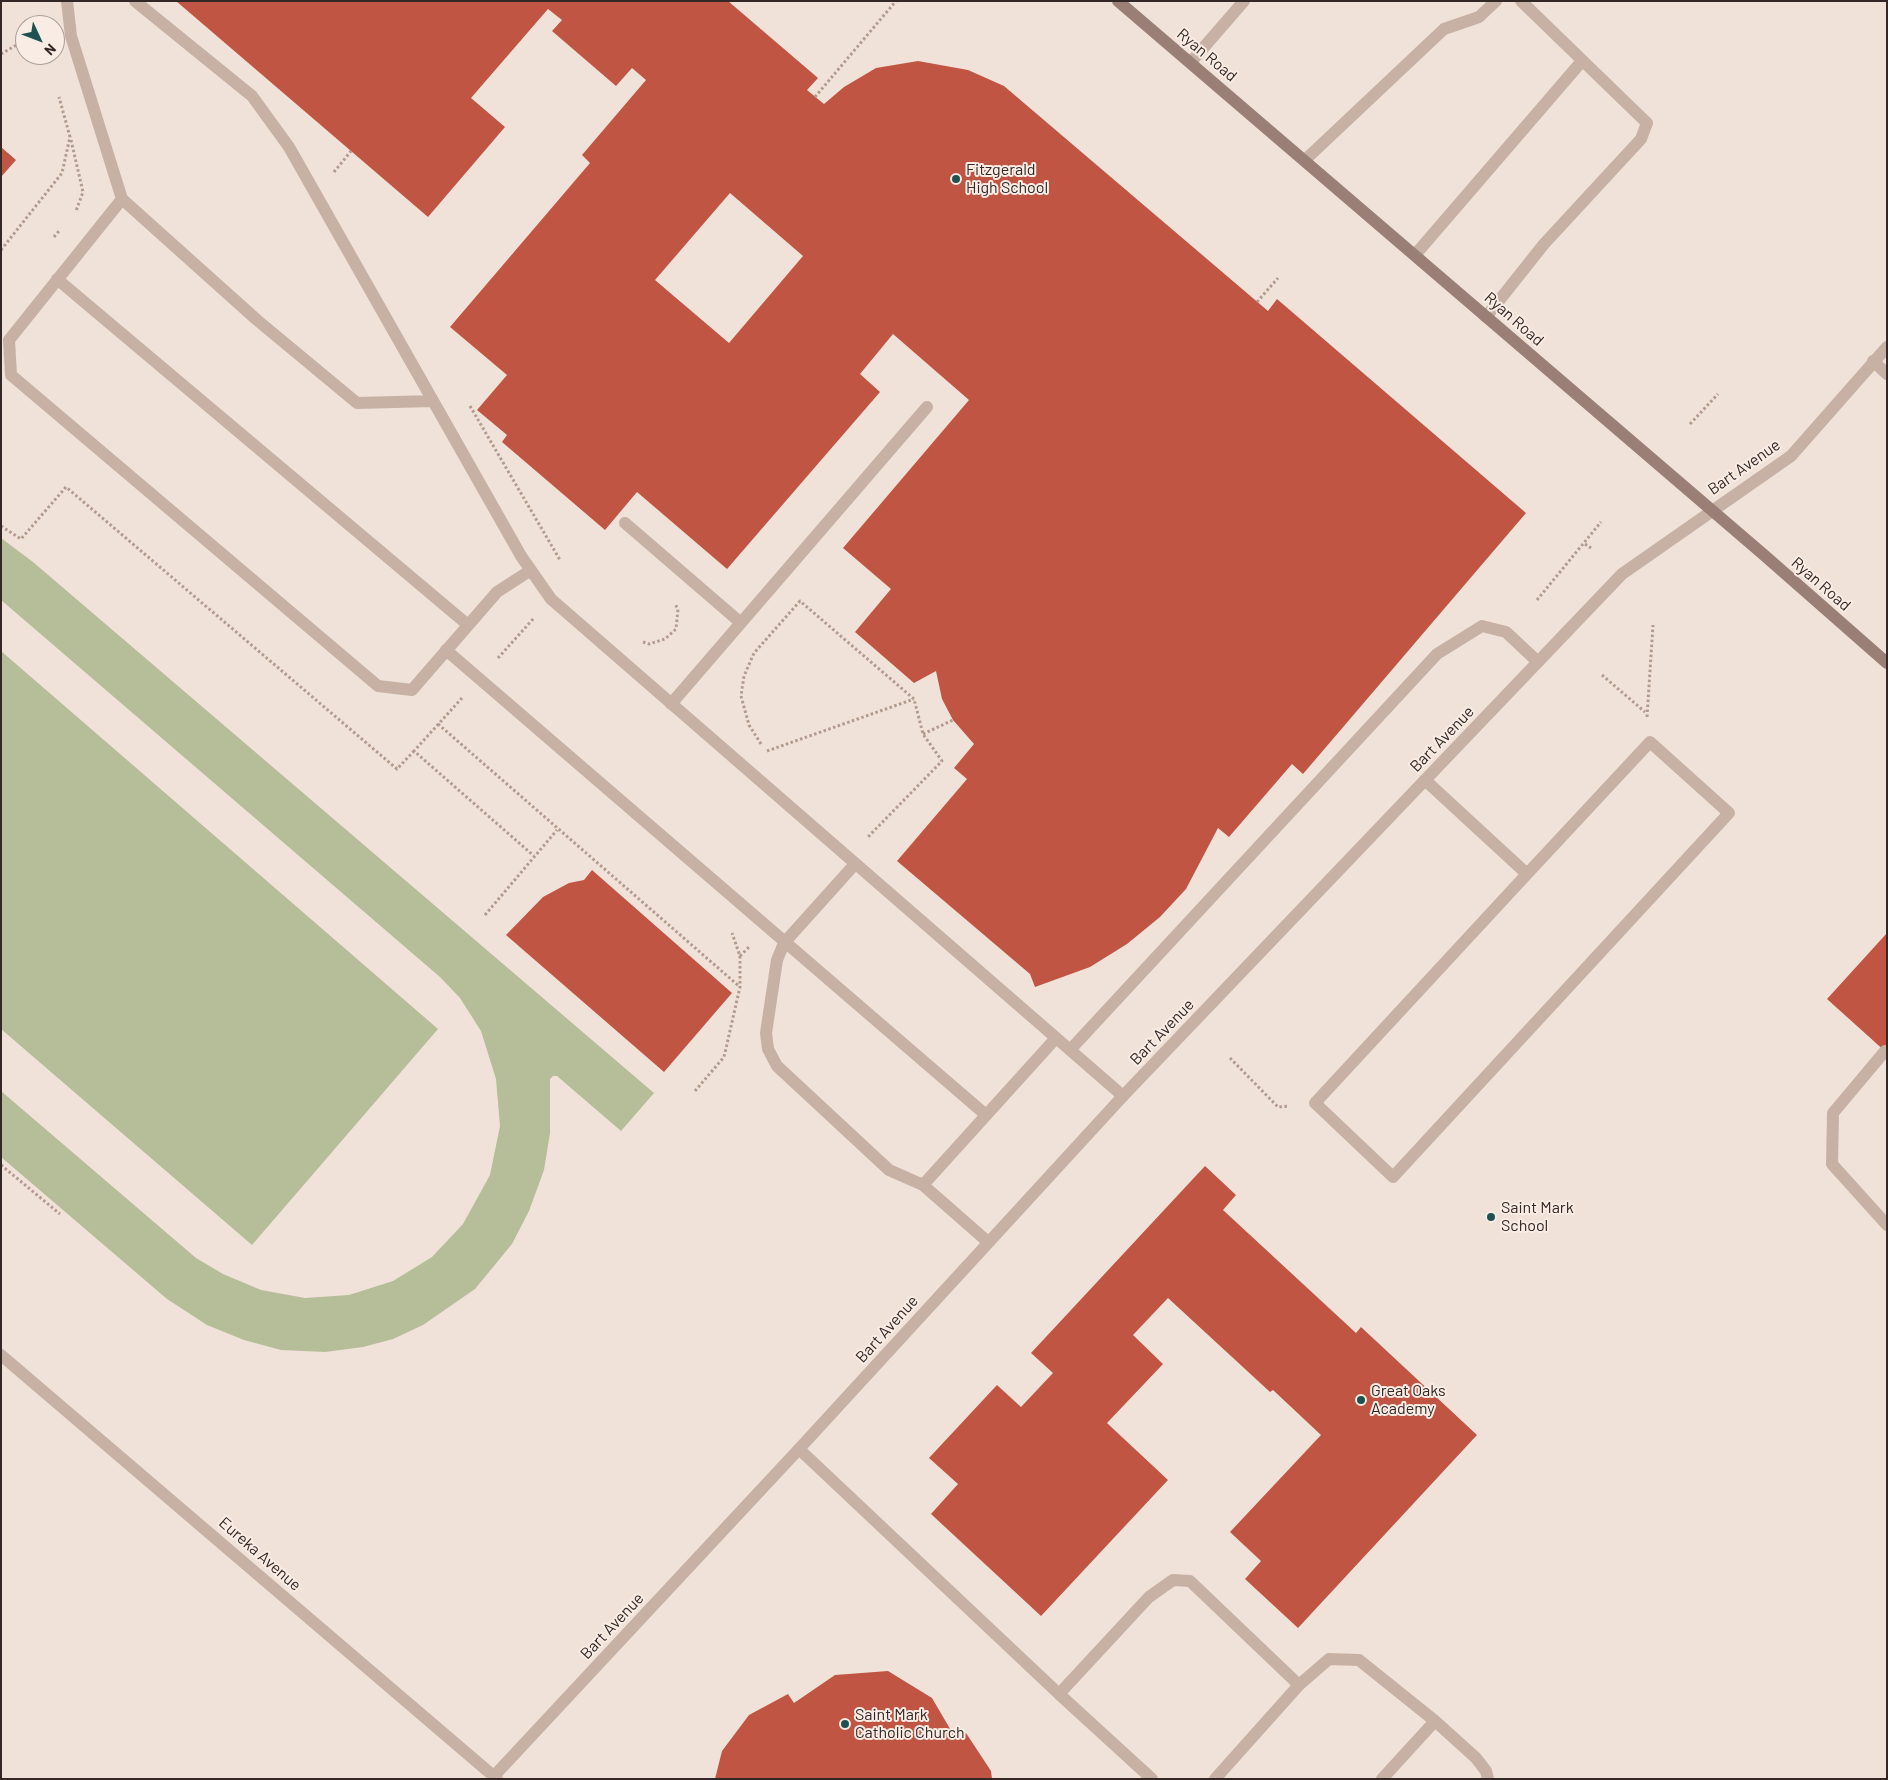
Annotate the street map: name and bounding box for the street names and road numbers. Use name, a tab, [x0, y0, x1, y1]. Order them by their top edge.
street label: Ryan Road	[1173, 24, 1241, 86]
street label: Ryan Road	[1480, 288, 1548, 350]
street label: Bart Avenue	[1704, 435, 1784, 499]
street label: Ryan Road	[1787, 553, 1855, 615]
street label: Bart Avenue	[1406, 702, 1478, 776]
street label: Bart Avenue	[1126, 995, 1198, 1069]
street label: Bart Avenue	[852, 1291, 922, 1367]
street label: Eureka Avenue	[215, 1513, 305, 1595]
street label: Bart Avenue	[576, 1589, 648, 1663]

